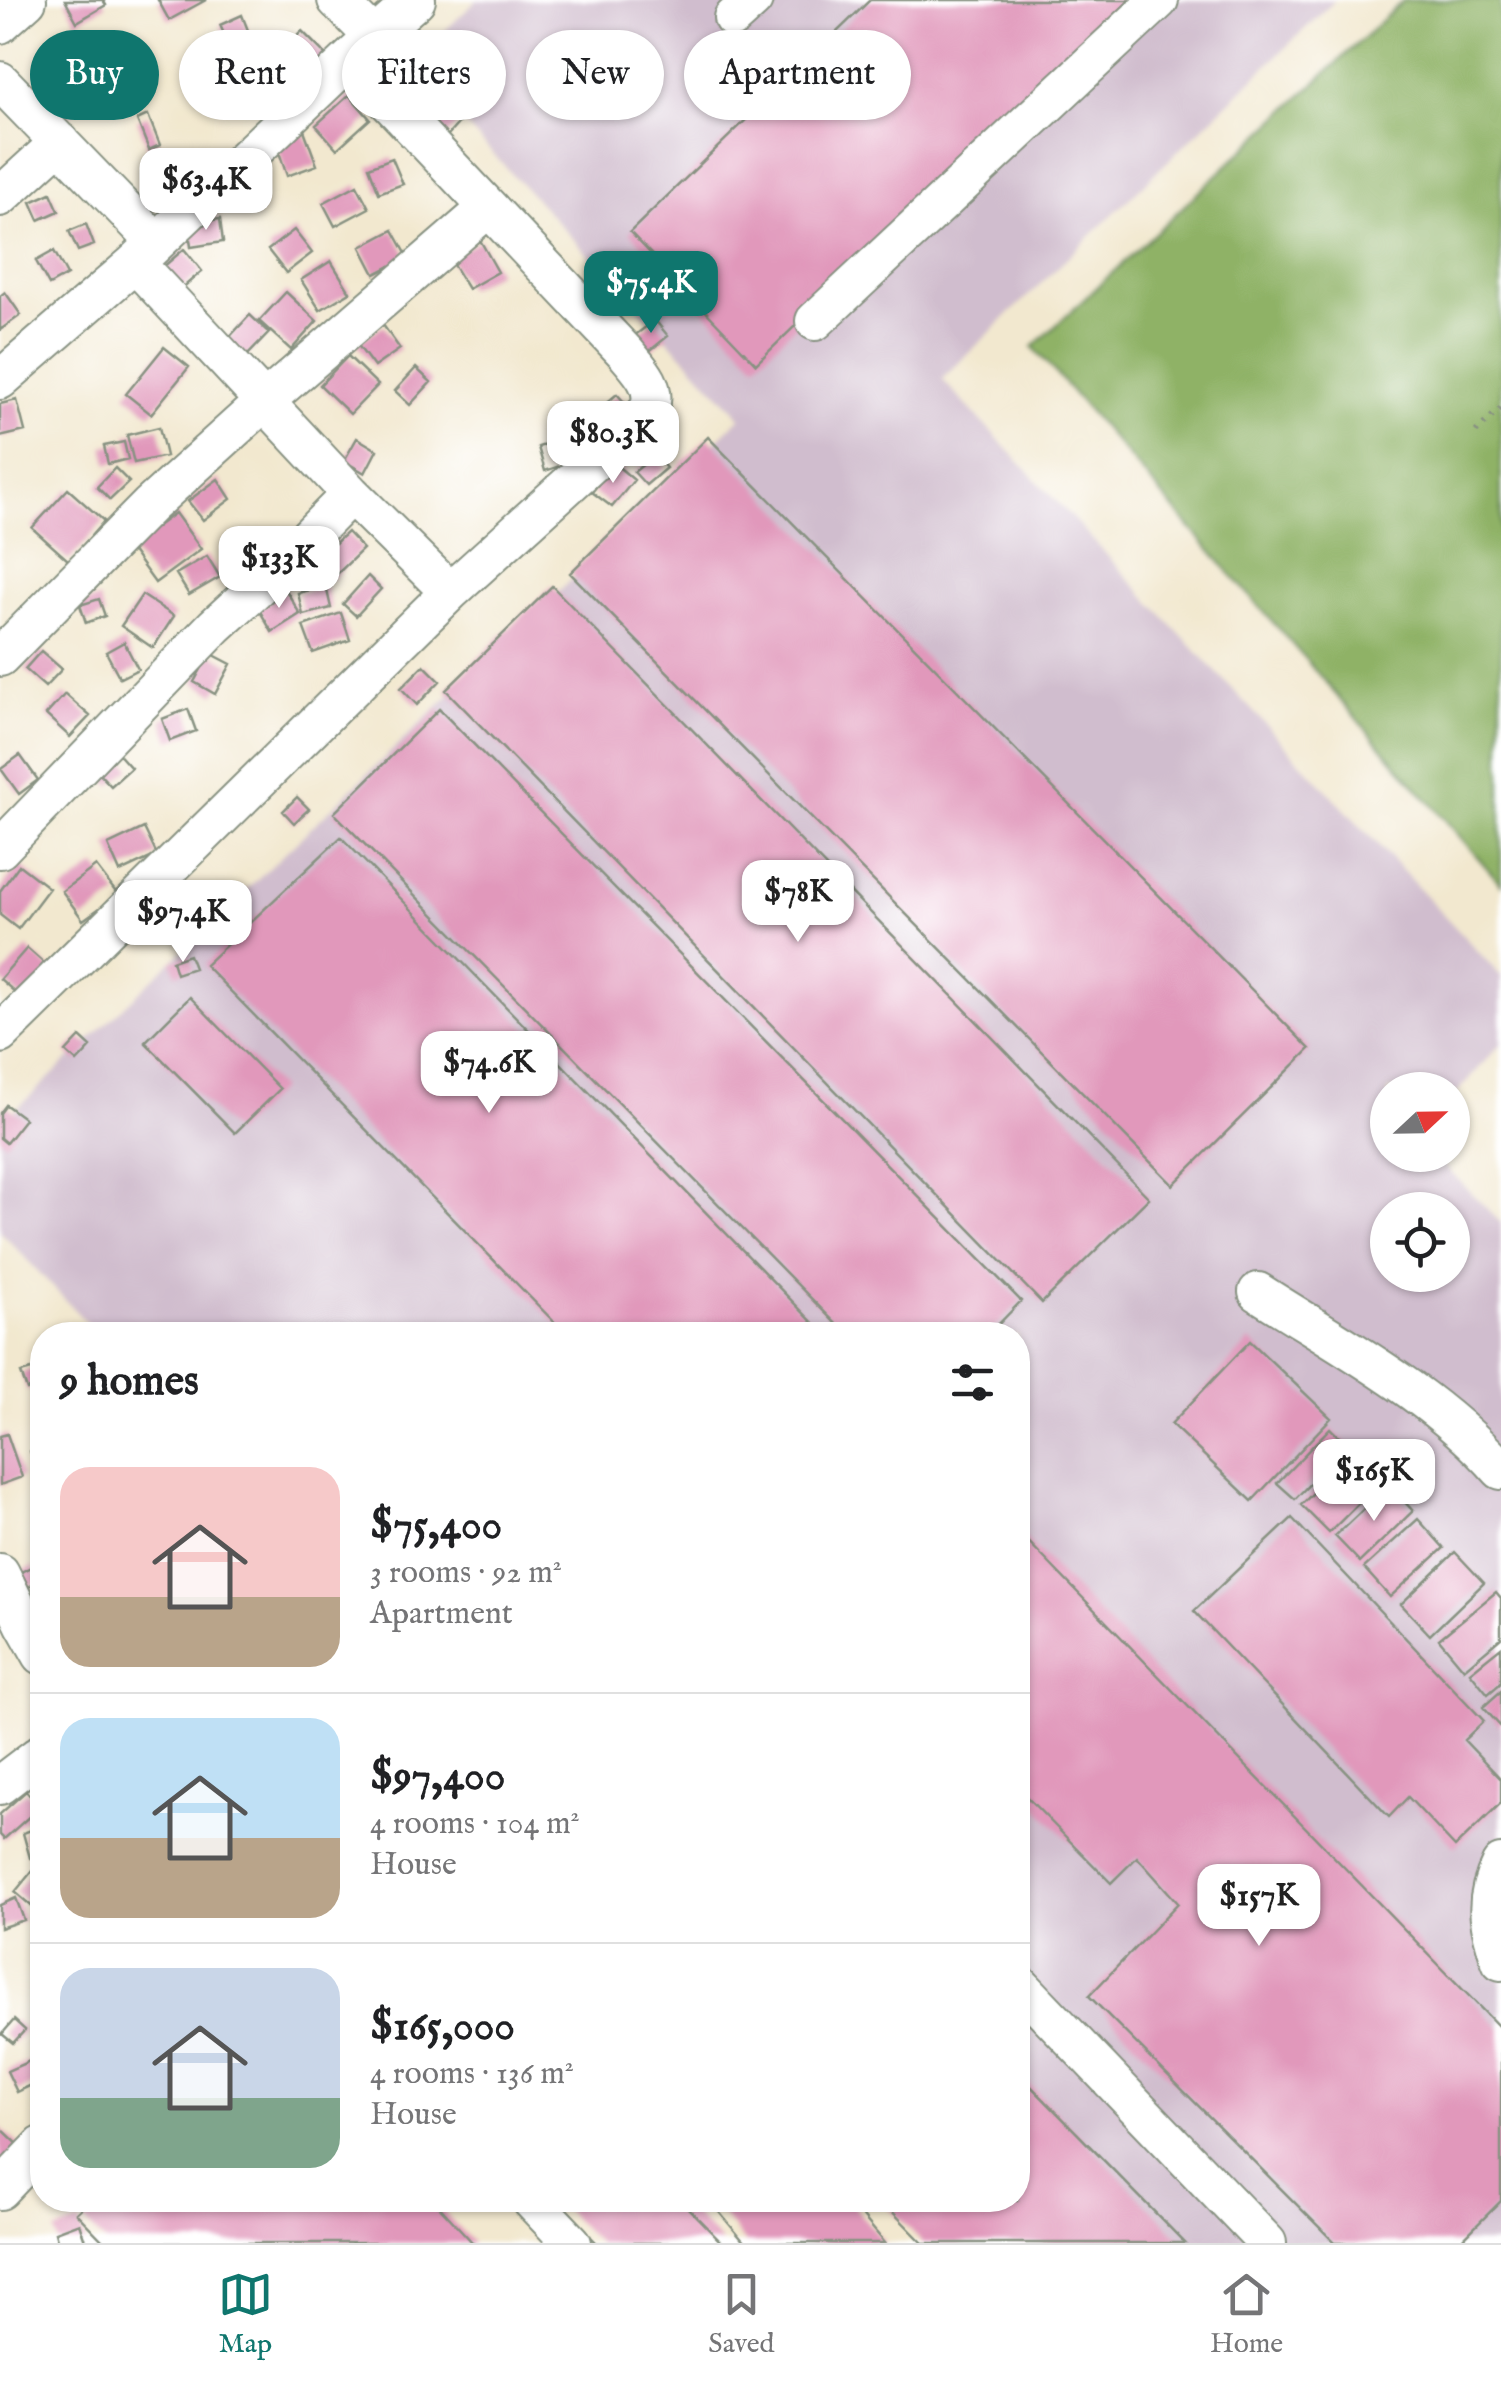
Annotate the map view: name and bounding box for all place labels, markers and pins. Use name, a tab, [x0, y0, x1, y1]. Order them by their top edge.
pin: $63.4K	[125, 148, 287, 233]
pin: $75.4K	[570, 251, 732, 336]
pin: $80.3K	[532, 401, 694, 486]
pin: $133K	[209, 526, 349, 611]
pin: $78K	[739, 860, 857, 945]
pin: $97.4K	[102, 880, 264, 965]
pin: $74.6K	[408, 1031, 570, 1116]
pin: $165K	[1304, 1439, 1444, 1524]
pin: $157K	[1189, 1864, 1329, 1949]

